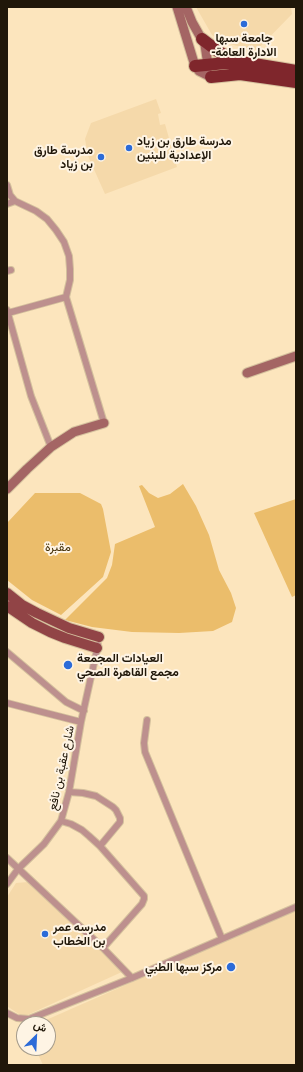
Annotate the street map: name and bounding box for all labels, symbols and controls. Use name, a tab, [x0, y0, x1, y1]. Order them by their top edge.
marker: جامعة سبها -الادارة العامة	[239, 19, 249, 29]
place label: جامعة سبها -الادارة العامة	[211, 31, 277, 59]
place label: مدرسة طارق بن زياد الإعدادية للبنين	[137, 134, 232, 162]
place label: مدرسة طارق بن زياد	[34, 143, 93, 171]
marker: مدرسة طارق بن زياد الإعدادية للبنين	[124, 143, 134, 153]
marker: مدرسة طارق بن زياد	[96, 152, 106, 162]
park label: مقبرة	[45, 540, 71, 554]
place label: العيادات المجمعة مجمع القاهرة الصحي	[77, 651, 179, 679]
marker: العيادات المجمعة مجمع القاهرة الصحي	[62, 659, 74, 671]
street label: شارع عقبة بن نافع	[45, 724, 77, 812]
place label: مدرسه عمر بن الخطاب	[53, 920, 106, 948]
marker: مدرسه عمر بن الخطاب	[40, 929, 50, 939]
place label: مركز سبها الطبي	[145, 960, 222, 974]
marker: مركز سبها الطبي	[225, 961, 237, 973]
north arrow	[16, 1016, 56, 1056]
text: ش	[32, 1018, 49, 1034]

